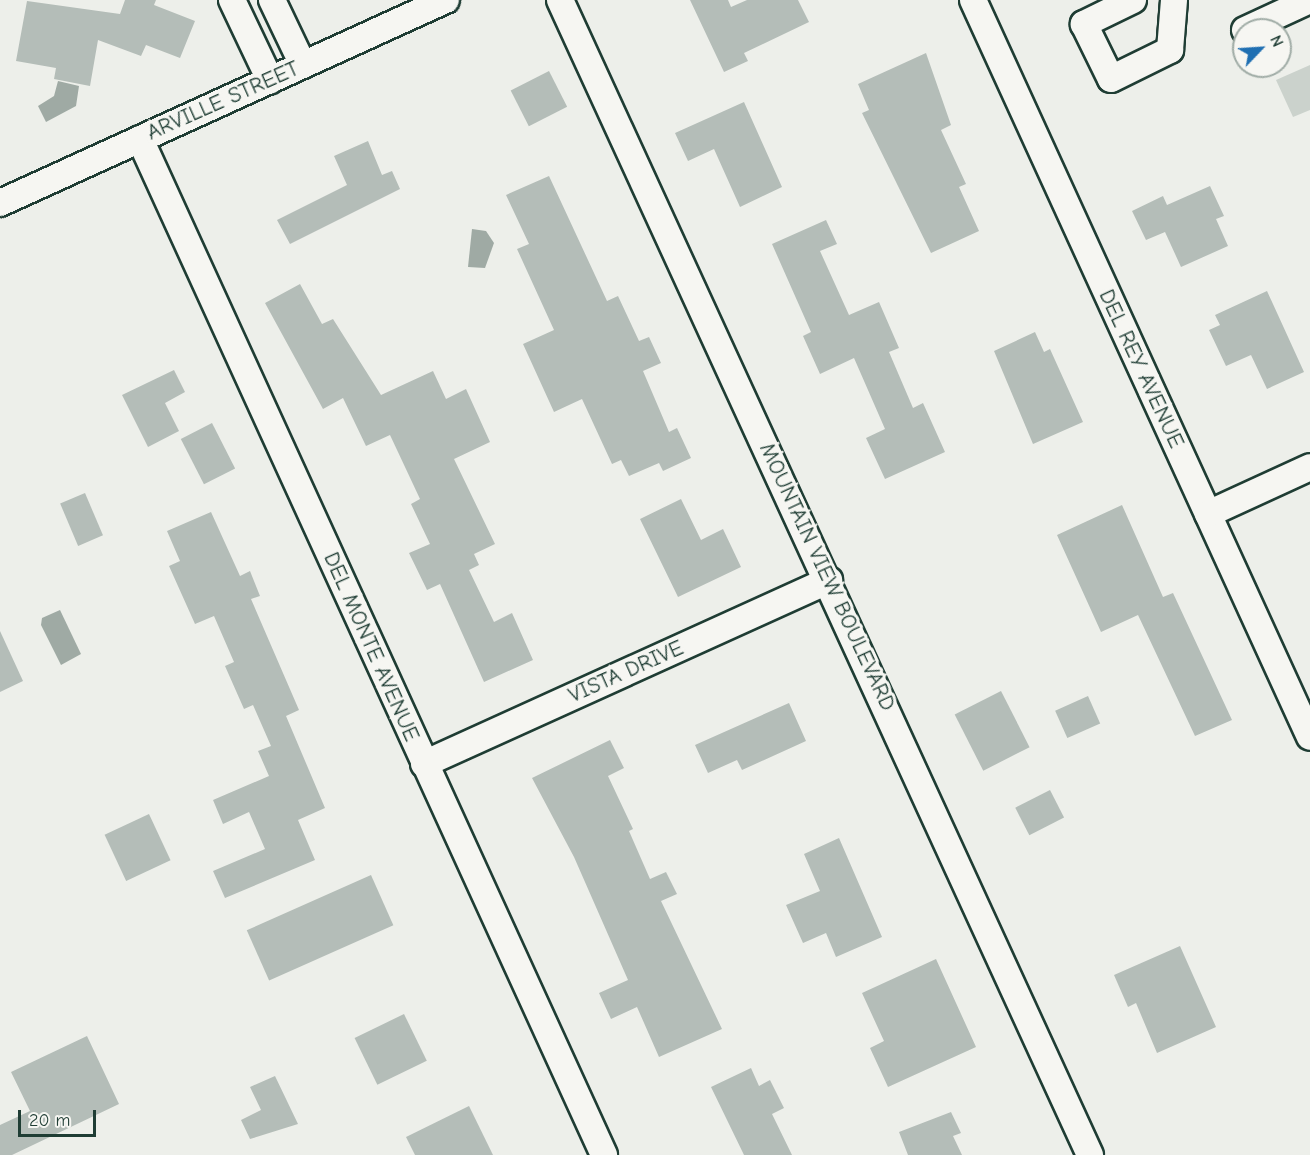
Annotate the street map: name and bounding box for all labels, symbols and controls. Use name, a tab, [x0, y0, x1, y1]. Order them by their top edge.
north arrow	[1232, 18, 1292, 78]
text: N	[1266, 33, 1287, 50]
street label: ARVILLE STREET	[143, 56, 303, 146]
street label: DEL REY AVENUE	[1093, 285, 1189, 453]
street label: MOUNTAIN VIEW BOULEVARD	[753, 439, 901, 715]
street label: DEL MONTE AVENUE	[317, 548, 425, 746]
street label: VISTA DRIVE	[564, 635, 688, 709]
scale bar	[21, 1098, 99, 1136]
text: 20 m	[29, 1110, 70, 1131]

